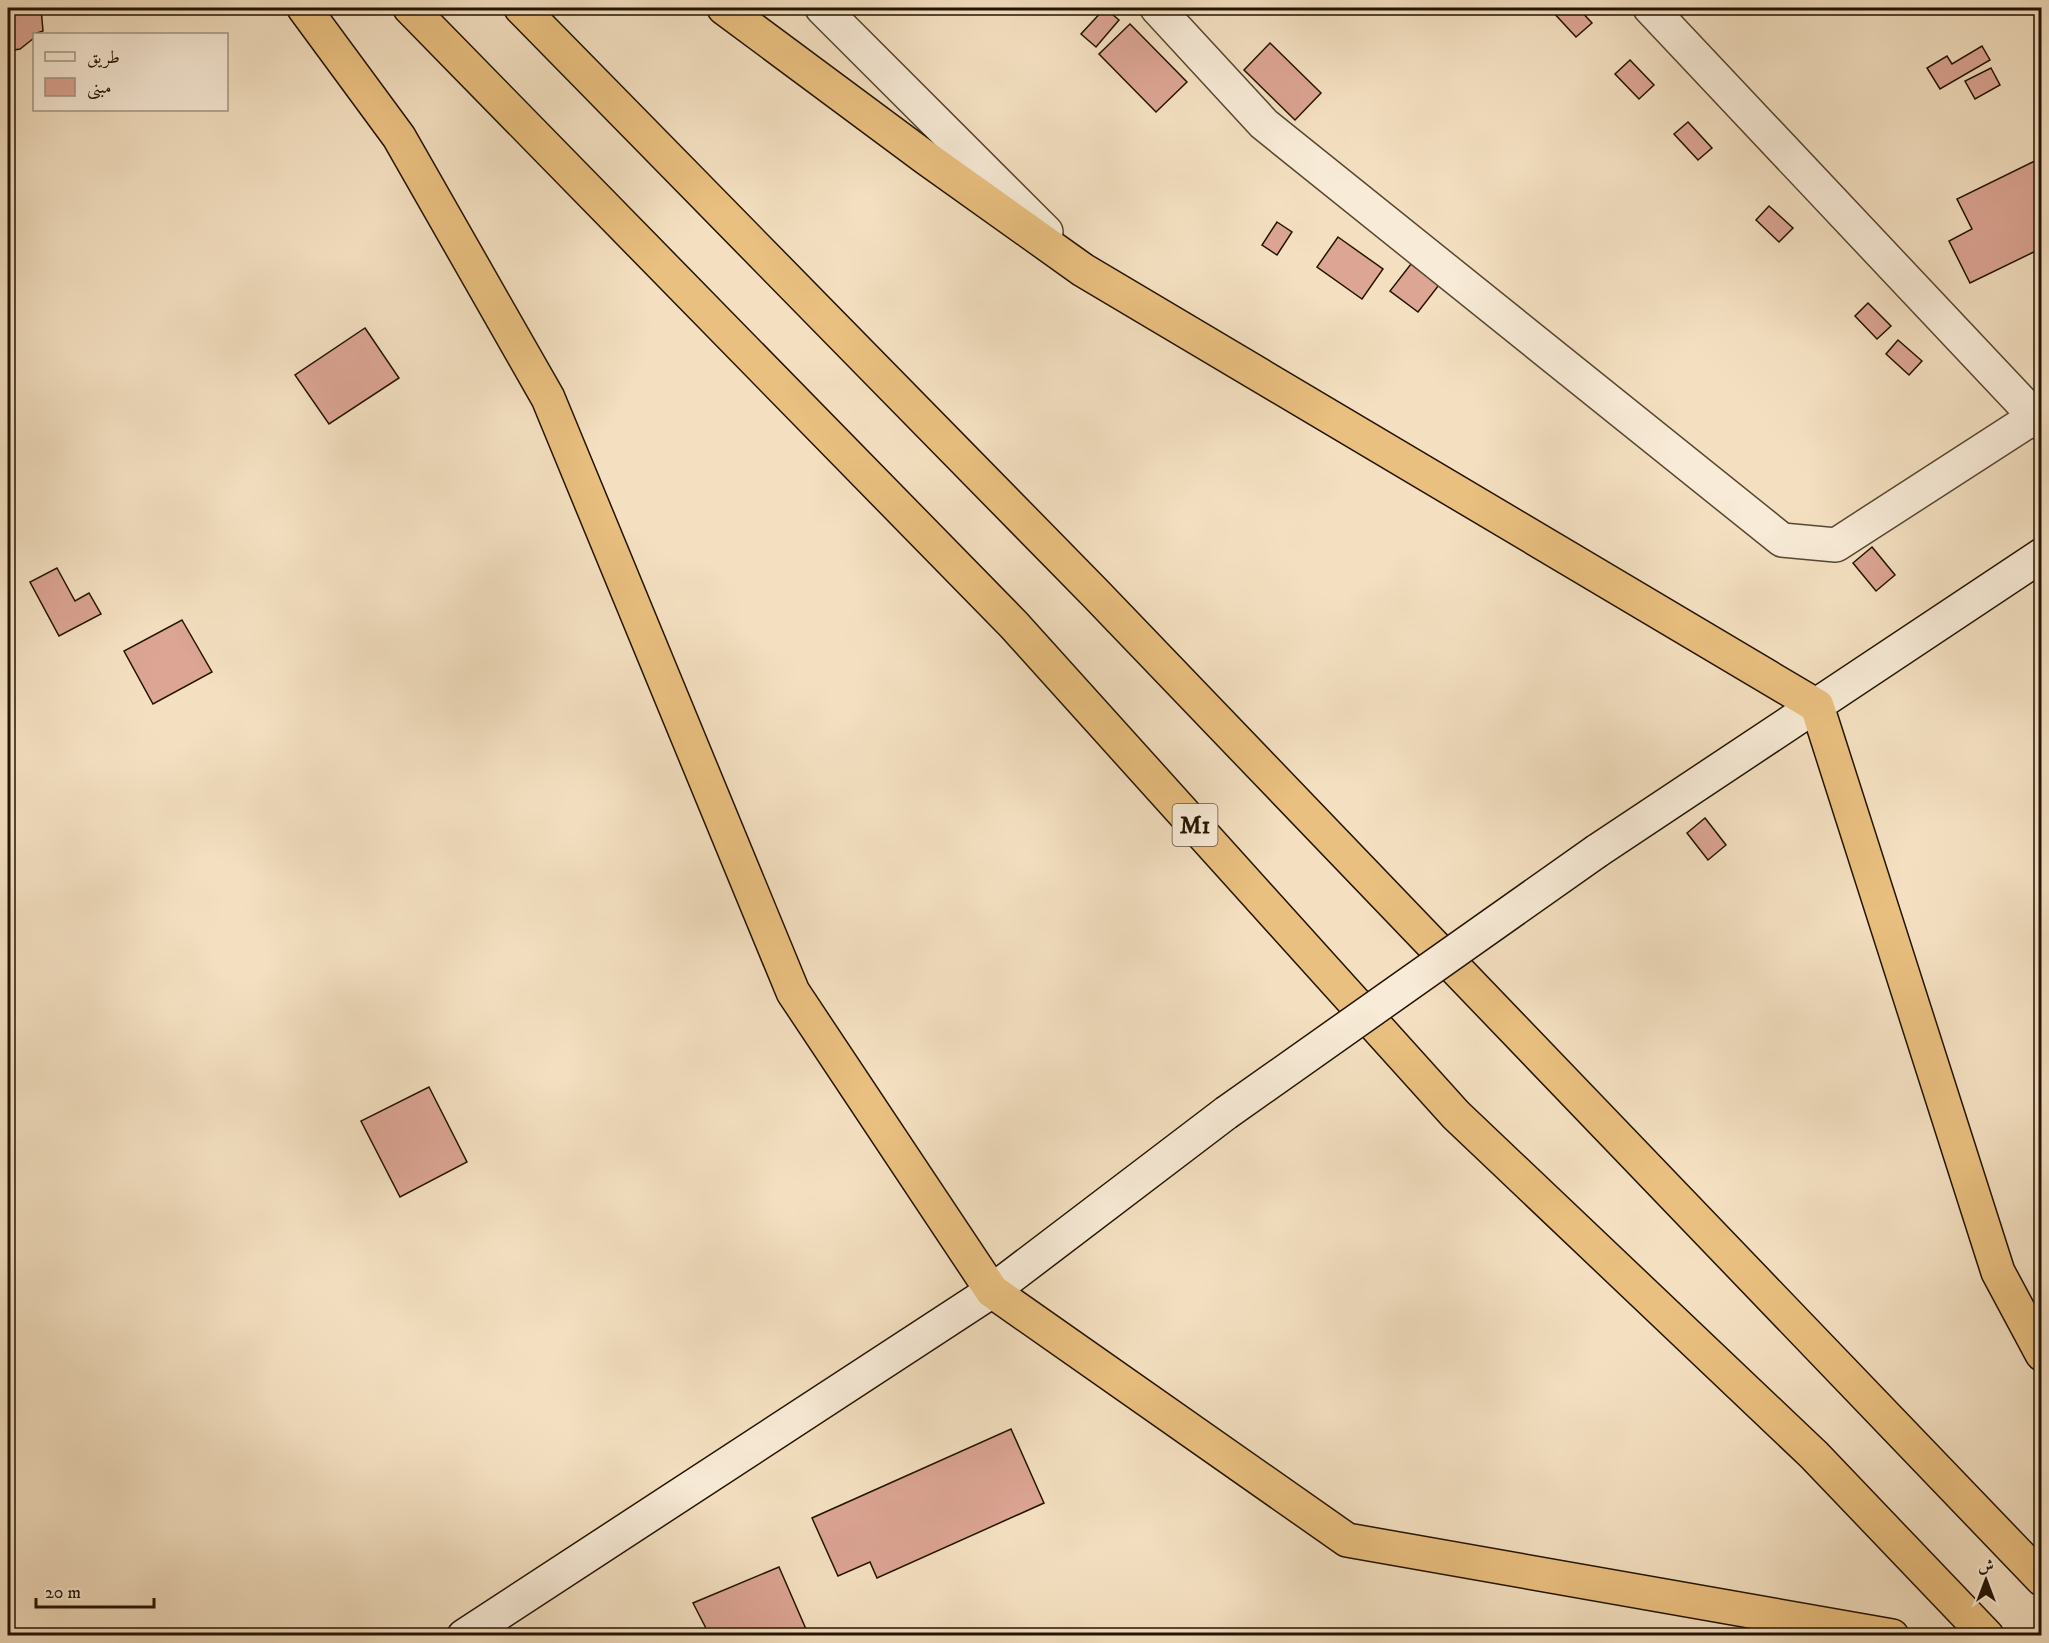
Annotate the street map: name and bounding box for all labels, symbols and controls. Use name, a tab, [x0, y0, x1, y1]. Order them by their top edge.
legend	[33, 33, 228, 111]
text: طريق	[87, 47, 120, 69]
text: مبنى	[87, 77, 112, 100]
road number: M1	[1172, 804, 1218, 846]
north arrow	[1956, 1550, 2016, 1610]
text: ش	[1978, 1556, 1994, 1576]
scale bar	[36, 1571, 154, 1609]
text: 20 m	[45, 1582, 81, 1604]

